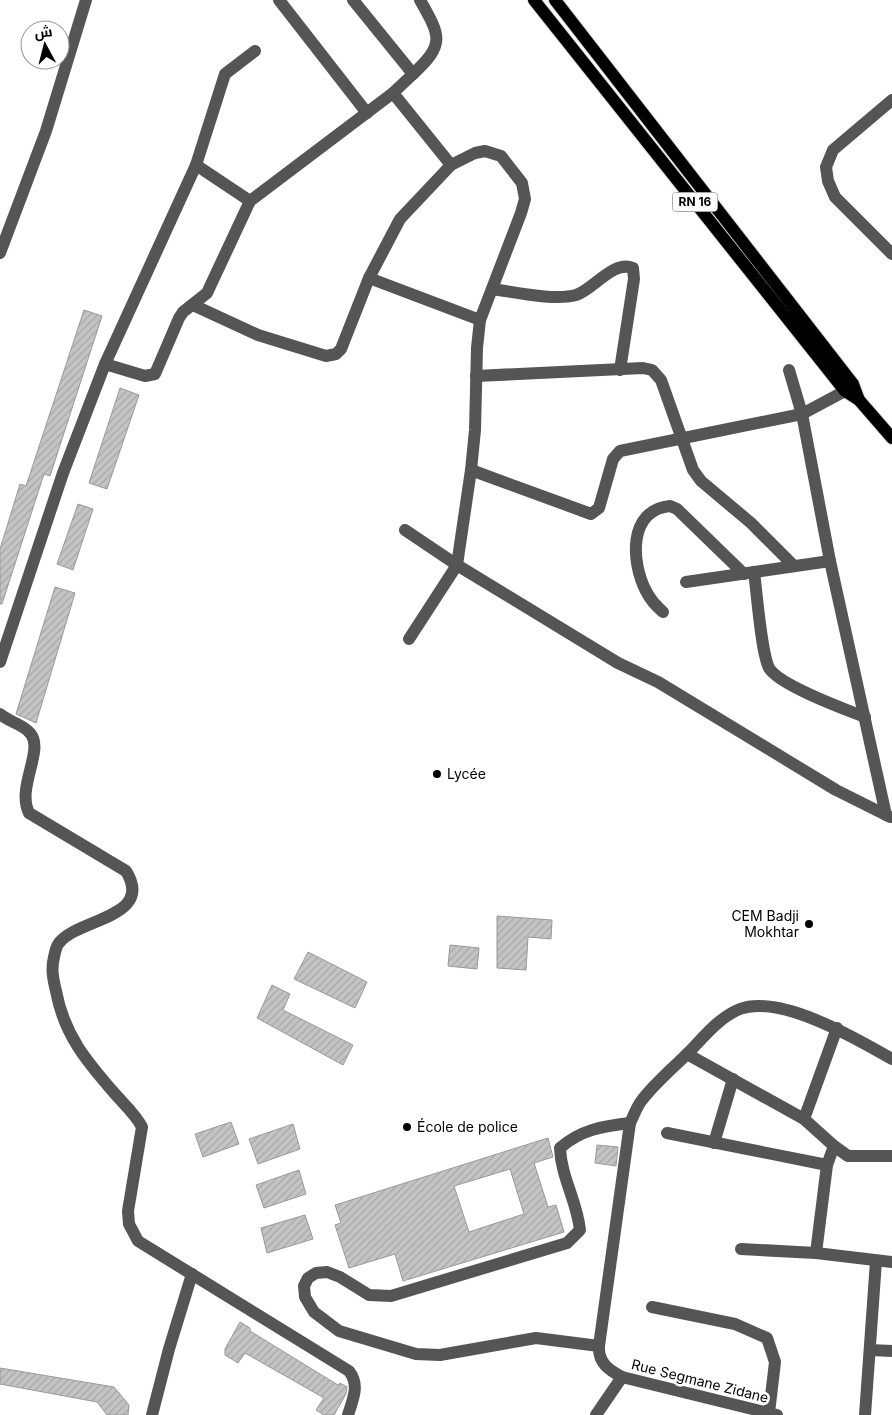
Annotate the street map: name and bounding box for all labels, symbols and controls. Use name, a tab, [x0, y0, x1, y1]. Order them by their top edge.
north arrow	[20, 20, 70, 70]
text: ش	[33, 22, 53, 42]
road number: RN 16	[672, 192, 718, 212]
place label: Lycée	[447, 765, 486, 782]
marker: Lycée	[431, 768, 443, 780]
place label: CEM Badji Mokhtar	[731, 907, 799, 940]
marker: CEM Badji Mokhtar	[803, 918, 815, 930]
place label: École de police	[417, 1118, 518, 1135]
marker: École de police	[401, 1121, 413, 1133]
street label: Rue Segmane Zidane	[630, 1355, 770, 1406]

